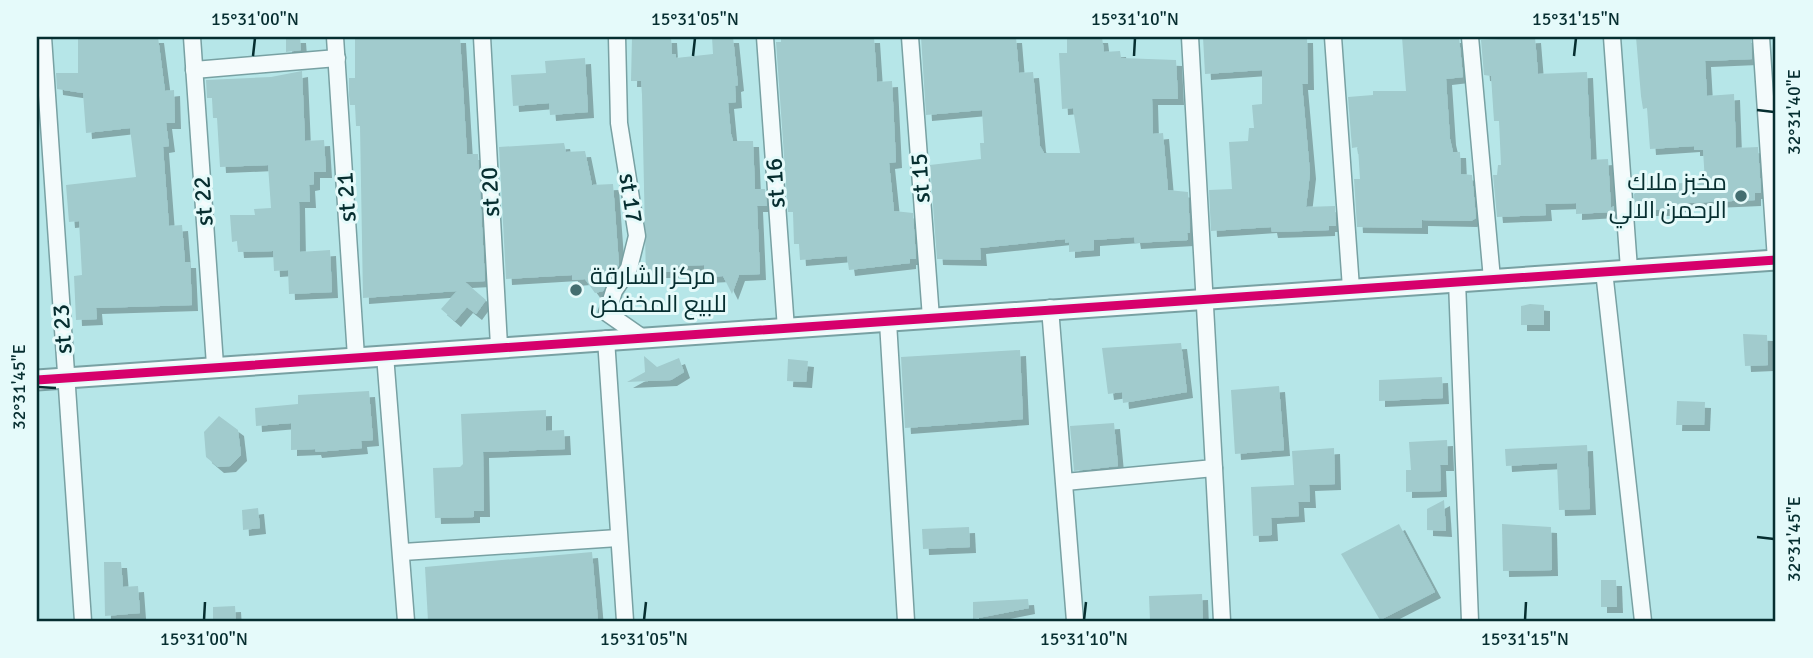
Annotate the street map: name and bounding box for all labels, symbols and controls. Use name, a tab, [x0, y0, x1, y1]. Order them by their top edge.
text: 15°31'00"N	[211, 8, 299, 30]
text: 15°31'05"N	[651, 8, 739, 30]
text: 15°31'10"N	[1091, 8, 1179, 30]
text: 15°31'15"N	[1532, 8, 1620, 30]
text: 32°31'40"E	[1783, 69, 1805, 155]
street label: st 15	[903, 152, 937, 204]
street label: st 16	[758, 157, 792, 209]
street label: st 20	[474, 166, 506, 218]
place label: مخبز ملاك الرحمن الالي	[1609, 167, 1727, 229]
street label: st 21	[329, 171, 363, 223]
street label: st 17	[612, 171, 650, 225]
street label: st 22	[186, 175, 220, 227]
marker: مخبز ملاك الرحمن الالي	[1733, 188, 1749, 204]
place label: مركز الشارقة للبيع المخفض	[590, 261, 727, 320]
marker: مركز الشارقة للبيع المخفض	[568, 282, 584, 298]
street label: st 23	[45, 303, 79, 355]
text: 32°31'45"E	[8, 344, 30, 430]
text: 32°31'45"E	[1783, 496, 1805, 582]
text: 15°31'00"N	[160, 628, 248, 650]
text: 15°31'05"N	[600, 628, 688, 650]
text: 15°31'10"N	[1040, 628, 1128, 650]
text: 15°31'15"N	[1481, 628, 1569, 650]

